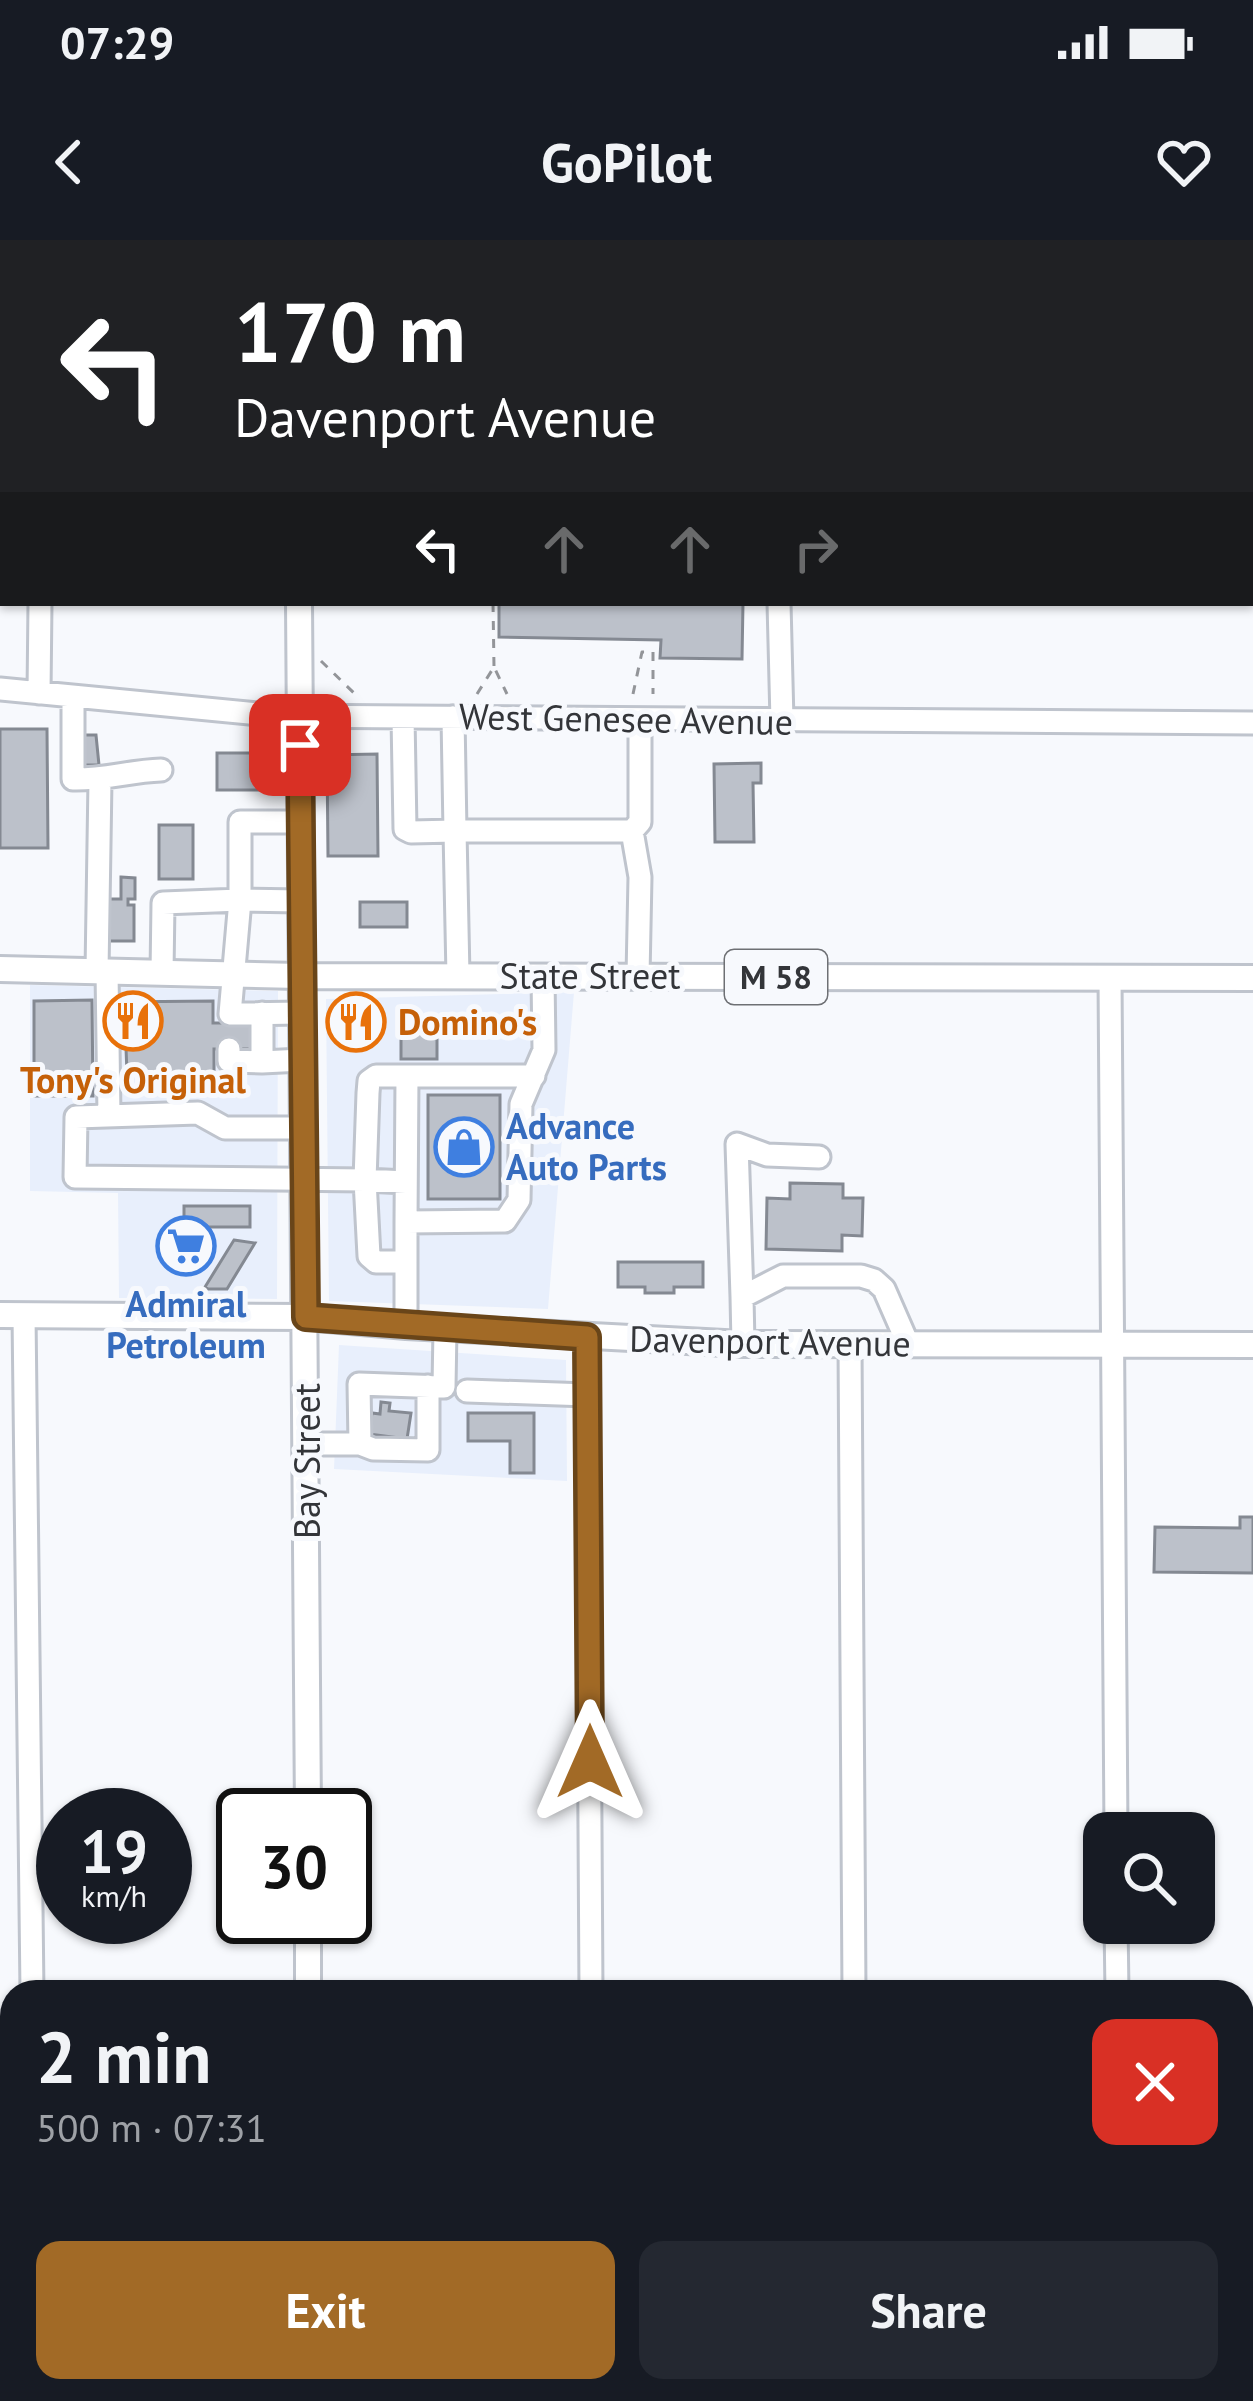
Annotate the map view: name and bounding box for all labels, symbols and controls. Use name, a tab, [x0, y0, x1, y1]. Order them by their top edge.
text: 07:29	[60, 13, 174, 71]
text: GoPilot	[541, 127, 712, 197]
icon: back	[36, 129, 102, 195]
icon: heart	[1151, 129, 1217, 195]
text: 170 m	[234, 276, 466, 385]
icon: left	[36, 288, 192, 444]
text: Davenport Avenue	[234, 382, 656, 452]
icon: left	[405, 516, 471, 582]
icon: ahead	[531, 516, 597, 582]
icon: ahead	[657, 516, 723, 582]
icon: right	[783, 516, 849, 582]
street label: West Genesee Avenue	[459, 692, 793, 745]
pin	[249, 694, 351, 796]
icon: arrive	[267, 712, 333, 778]
road number: M 58	[725, 950, 827, 1004]
street label: State Street	[500, 952, 680, 999]
restaurant icon: Tony's Original	[102, 990, 164, 1052]
restaurant icon: Domino's	[325, 991, 387, 1053]
place label: Domino's	[398, 998, 537, 1045]
place label: Tony's Original	[20, 1056, 246, 1103]
place label: Advance Auto Parts	[506, 1102, 667, 1190]
shop icon: Advance Auto Parts	[433, 1116, 495, 1178]
supermarket icon: Admiral Petroleum	[155, 1215, 217, 1277]
place label: Admiral Petroleum	[106, 1280, 266, 1368]
street label: Davenport Avenue	[629, 1315, 911, 1366]
street label: Bay Street	[283, 1383, 330, 1539]
position arrow	[527, 1699, 653, 1825]
speed limit sign: 30	[216, 1788, 372, 1944]
text: 19	[80, 1812, 148, 1890]
map controls	[1083, 1812, 1215, 1944]
button: search	[1083, 1812, 1215, 1944]
text: km/h	[81, 1876, 147, 1915]
text: 2 min	[36, 2010, 212, 2103]
button: close	[1092, 2019, 1218, 2145]
text: 500 m · 07:31	[36, 2102, 267, 2153]
button: Exit	[36, 2241, 615, 2379]
button: Share	[639, 2241, 1218, 2379]

